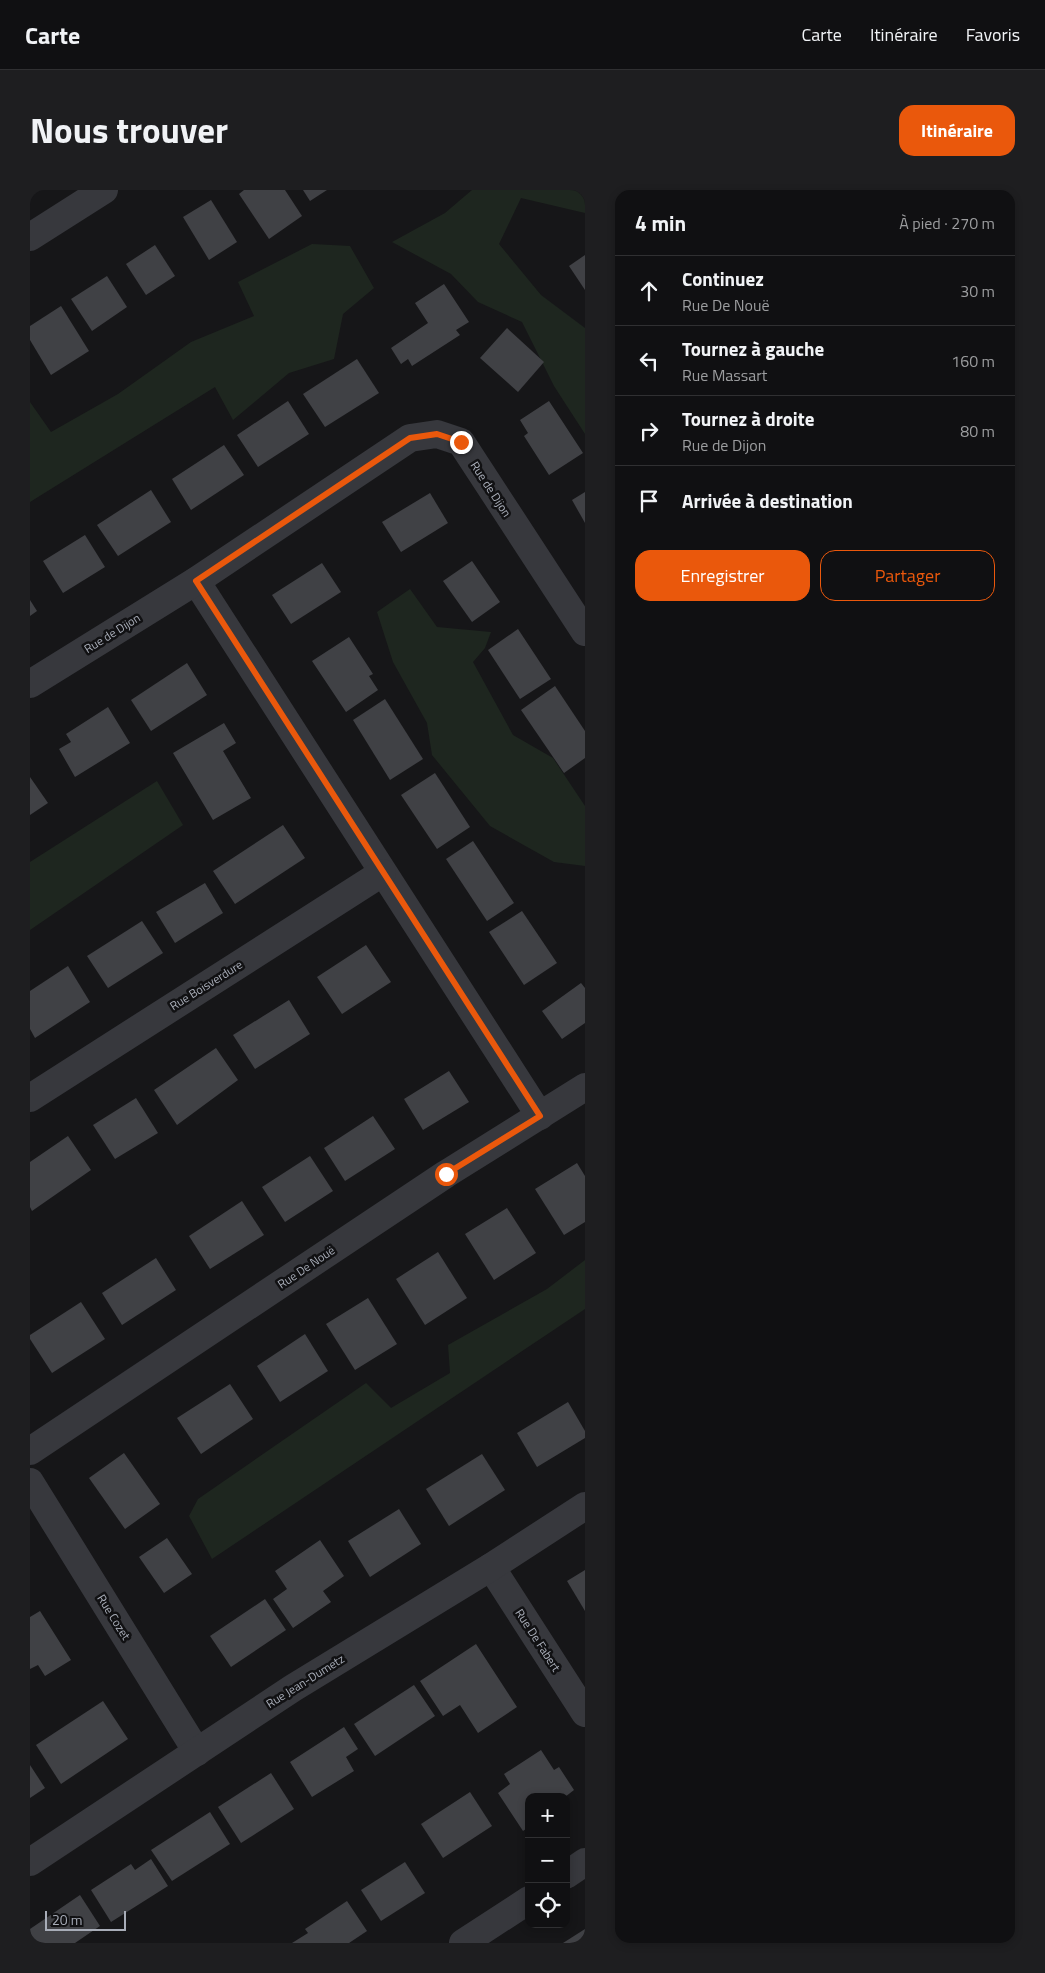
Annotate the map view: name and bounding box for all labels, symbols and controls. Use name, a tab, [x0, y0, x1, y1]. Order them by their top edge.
text: Carte	[25, 17, 80, 53]
text: Carte	[801, 21, 842, 48]
text: Itinéraire	[870, 21, 938, 48]
text: Favoris	[966, 21, 1020, 48]
text: Nous trouver	[30, 103, 228, 157]
button: Itinéraire	[899, 105, 1015, 156]
text: 4 min	[635, 207, 686, 239]
text: À pied · 270 m	[899, 211, 995, 235]
text: Continuez	[682, 264, 764, 293]
icon: ahead	[635, 277, 663, 305]
text: 30 m	[960, 279, 995, 303]
text: Rue De Nouë	[682, 293, 770, 317]
text: Tournez à gauche	[682, 334, 824, 363]
icon: left	[635, 347, 663, 375]
text: 160 m	[951, 349, 995, 373]
text: Rue Massart	[682, 363, 767, 387]
text: Tournez à droite	[682, 404, 814, 433]
icon: right	[635, 417, 663, 445]
text: 80 m	[960, 419, 995, 443]
route end	[450, 431, 473, 454]
text: Rue de Dijon	[682, 433, 766, 457]
street label: Rue de Dijon	[466, 457, 516, 521]
text: Arrivée à destination	[682, 486, 853, 515]
icon: arrive	[635, 487, 663, 515]
button: Enregistrer	[635, 550, 810, 601]
button: Partager	[820, 550, 995, 601]
street label: Rue de Dijon	[80, 608, 144, 658]
street label: Rue Boisverdure	[166, 955, 246, 1015]
route start	[435, 1163, 458, 1186]
street label: Rue De Nouë	[273, 1241, 339, 1293]
street label: Rue Cozet	[92, 1590, 136, 1644]
street label: Rue De Fabert	[511, 1605, 566, 1676]
street label: Rue Jean-Dumetz	[262, 1649, 348, 1713]
map controls	[525, 1793, 570, 1928]
button: +	[525, 1793, 570, 1838]
button: −	[525, 1838, 570, 1883]
button: locate	[525, 1883, 570, 1928]
scale bar	[45, 1908, 126, 1931]
text: 20 m	[52, 1909, 82, 1930]

